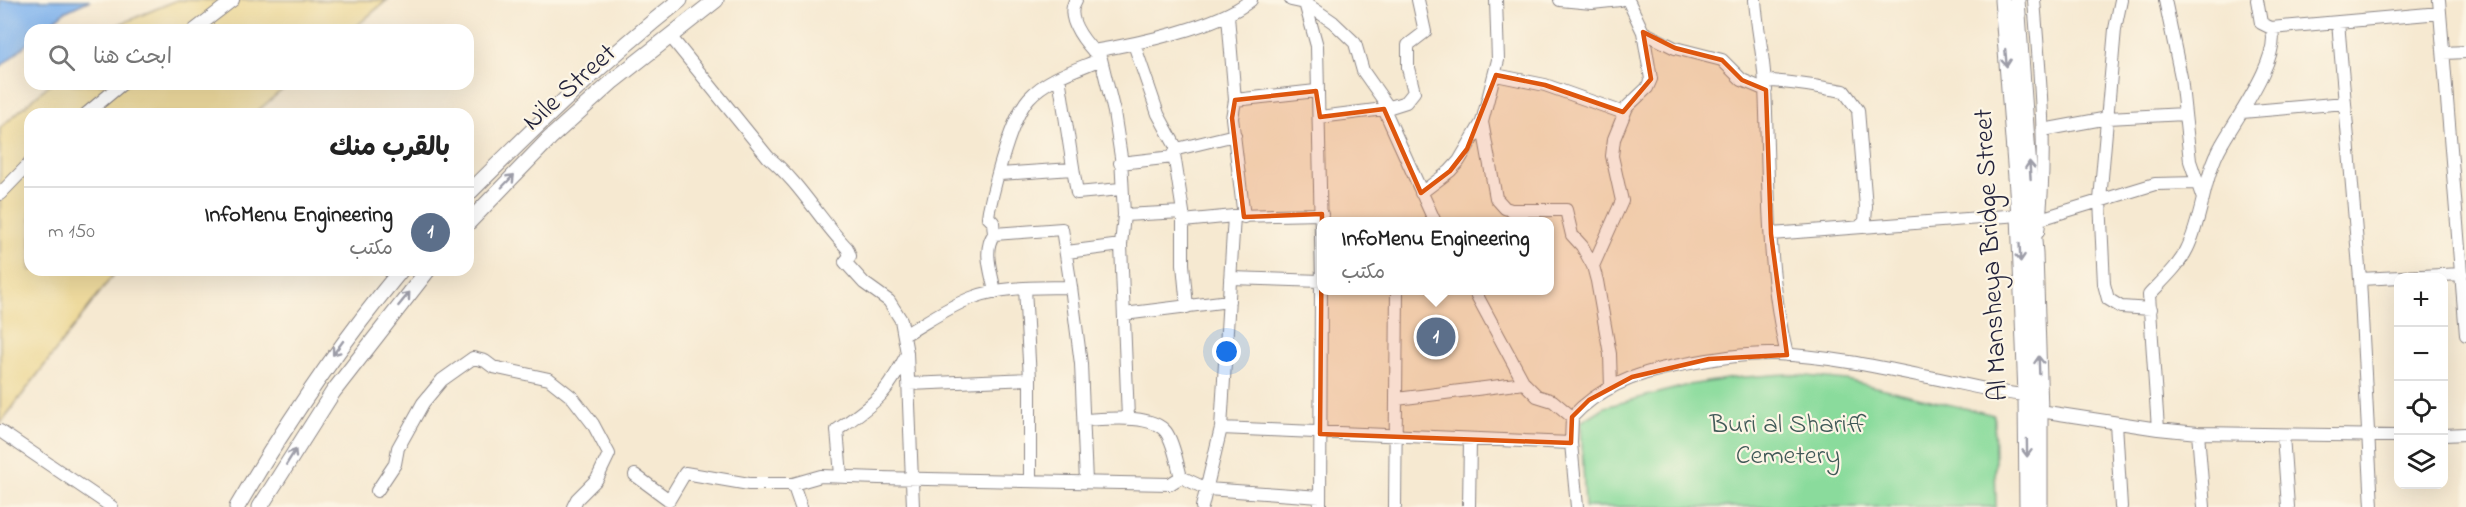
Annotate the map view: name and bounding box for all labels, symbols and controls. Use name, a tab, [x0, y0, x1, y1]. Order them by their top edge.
search box	[24, 24, 474, 90]
street label: Nile Street	[514, 35, 626, 141]
icon: search	[45, 41, 78, 74]
text: ابحث هنا	[93, 42, 172, 74]
one-way arrow	[2001, 48, 2012, 68]
street label: Al Mansheya Bridge Street	[1965, 108, 2019, 402]
text: بالقرب منك	[329, 130, 450, 168]
one-way arrow	[2024, 160, 2035, 180]
one-way arrow	[501, 173, 516, 188]
text: InfoMenu Engineering	[204, 200, 393, 232]
popup	[1317, 217, 1554, 295]
text: 150 m	[48, 218, 95, 247]
text: 1	[427, 218, 434, 247]
text: InfoMenu Engineering	[1341, 224, 1530, 256]
text: مكتب	[349, 235, 393, 264]
one-way arrow	[2015, 242, 2026, 262]
text: مكتب	[1341, 259, 1385, 288]
map controls	[2394, 273, 2448, 489]
button: +	[2394, 273, 2448, 327]
one-way arrow	[397, 291, 410, 307]
pin: 1	[1416, 314, 1456, 360]
button: −	[2394, 327, 2448, 381]
your location	[1212, 337, 1241, 366]
one-way arrow	[332, 340, 344, 356]
one-way arrow	[2033, 355, 2045, 375]
button: locate	[2394, 381, 2448, 435]
park label: Buri al Shariff Cemetery	[1709, 406, 1867, 476]
button: layers	[2394, 435, 2448, 489]
one-way arrow	[2021, 437, 2032, 457]
one-way arrow	[285, 449, 297, 466]

